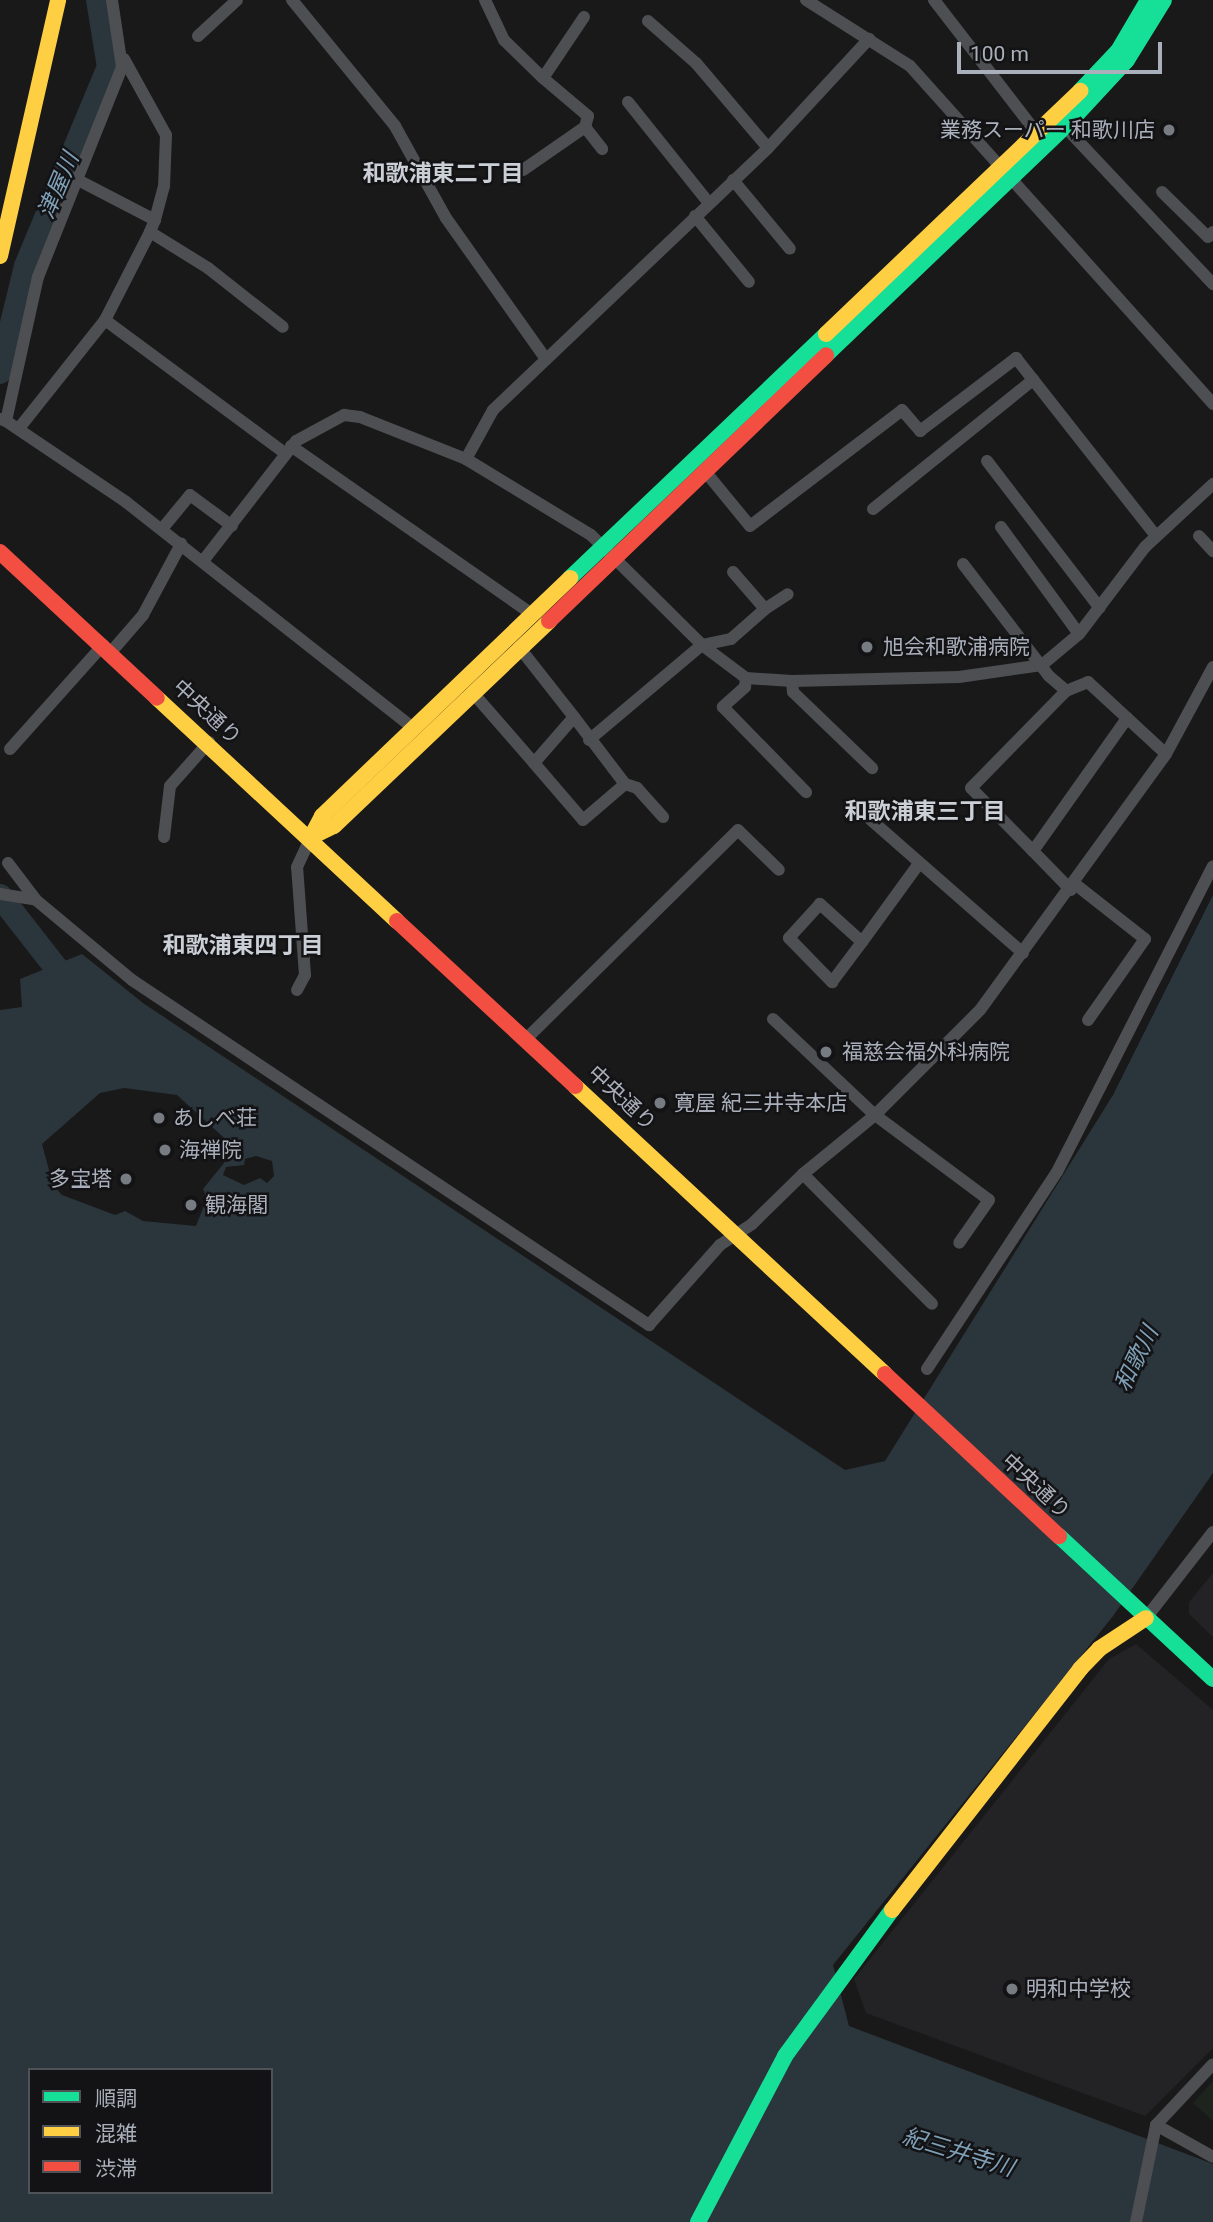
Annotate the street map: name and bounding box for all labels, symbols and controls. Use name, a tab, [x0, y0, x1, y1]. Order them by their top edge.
scale bar	[961, 28, 1166, 72]
text: 100 m	[970, 42, 1029, 66]
place label: 業務スーパー 和歌川店	[940, 117, 1155, 143]
marker: 業務スーパー 和歌川店	[1161, 122, 1177, 138]
water label: 津屋川	[33, 149, 85, 223]
district label: 和歌浦東二丁目	[363, 160, 523, 188]
place label: 旭会和歌浦病院	[883, 634, 1030, 660]
marker: 旭会和歌浦病院	[857, 637, 877, 657]
street label: 中央通り	[168, 674, 246, 750]
district label: 和歌浦東三丁目	[845, 798, 1005, 826]
district label: 和歌浦東四丁目	[163, 932, 323, 960]
place label: 福慈会福外科病院	[842, 1039, 1010, 1065]
marker: 福慈会福外科病院	[816, 1042, 836, 1062]
street label: 中央通り	[583, 1060, 661, 1136]
place label: 寛屋 紀三井寺本店	[674, 1090, 847, 1116]
marker: 寛屋 紀三井寺本店	[652, 1095, 668, 1111]
place label: あしべ荘	[173, 1105, 257, 1131]
marker: あしべ荘	[151, 1110, 167, 1126]
place label: 海禅院	[179, 1137, 242, 1163]
marker: 海禅院	[157, 1142, 173, 1158]
place label: 多宝塔	[49, 1166, 112, 1192]
marker: 多宝塔	[118, 1171, 134, 1187]
place label: 観海閣	[205, 1192, 268, 1218]
marker: 観海閣	[183, 1197, 199, 1213]
water label: 和歌川	[1109, 1322, 1165, 1396]
street label: 中央通り	[997, 1448, 1075, 1524]
place label: 明和中学校	[1026, 1976, 1131, 2002]
marker: 明和中学校	[1004, 1981, 1020, 1997]
legend	[28, 2068, 273, 2194]
text: 順調	[95, 2087, 137, 2111]
text: 混雑	[95, 2122, 137, 2146]
water label: 紀三井寺川	[899, 2123, 1017, 2183]
text: 渋滞	[95, 2157, 137, 2181]

